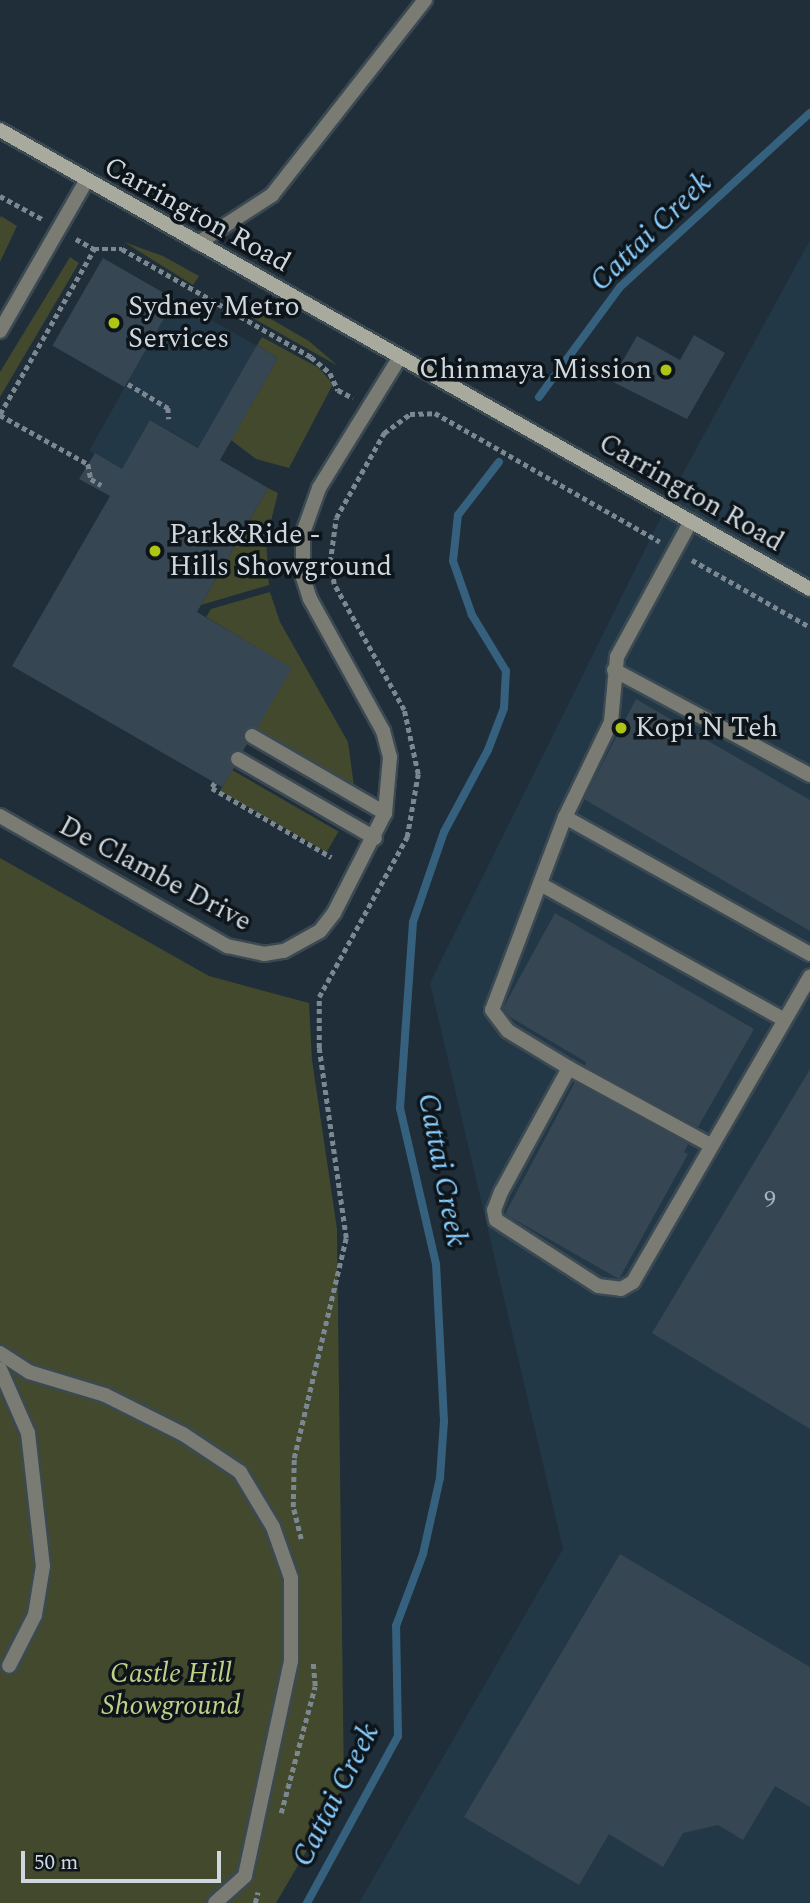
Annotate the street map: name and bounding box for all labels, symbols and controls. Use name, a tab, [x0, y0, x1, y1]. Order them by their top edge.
street label: Carrington Road	[98, 150, 296, 280]
water label: Cattai Creek	[583, 165, 719, 299]
place label: Sydney Metro Services	[128, 290, 300, 356]
marker: Sydney Metro Services	[106, 315, 122, 331]
place label: Chinmaya Mission	[419, 353, 652, 387]
marker: Chinmaya Mission	[658, 362, 674, 378]
street label: Carrington Road	[593, 426, 789, 560]
place label: Park&Ride - Hills Showground	[169, 518, 392, 584]
marker: Park&Ride - Hills Showground	[147, 543, 163, 559]
place label: Kopi N Teh	[635, 711, 778, 745]
marker: Kopi N Teh	[613, 720, 629, 736]
street label: De Clambe Drive	[53, 809, 257, 939]
water label: Cattai Creek	[409, 1090, 475, 1250]
house number: 9	[764, 1187, 776, 1215]
park label: Castle Hill Showground	[101, 1657, 241, 1723]
water label: Cattai Creek	[285, 1718, 387, 1872]
scale bar	[24, 1836, 224, 1880]
text: 50 m	[34, 1847, 78, 1879]

